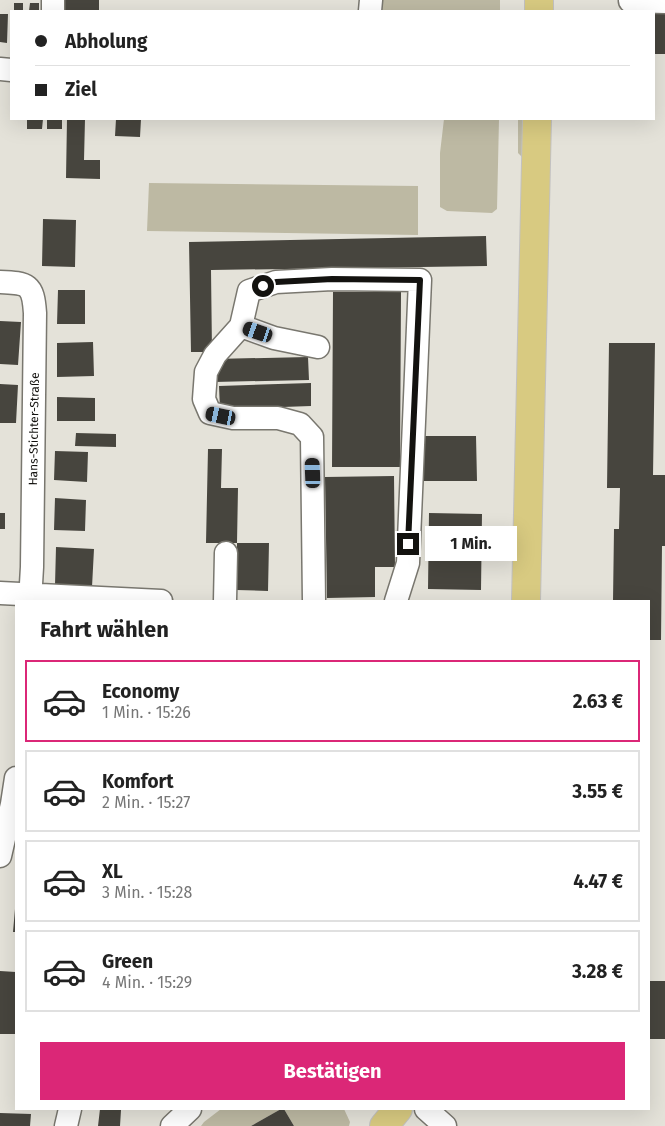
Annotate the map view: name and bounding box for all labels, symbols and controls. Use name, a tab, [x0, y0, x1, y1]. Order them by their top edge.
text: Abholung	[65, 30, 148, 53]
text: Ziel	[65, 78, 97, 101]
route start	[252, 275, 274, 297]
car	[241, 320, 274, 344]
street label: Hans-Stichter-Straße	[26, 372, 42, 486]
car	[204, 406, 237, 426]
car	[304, 458, 321, 488]
callout: 1 Min.	[426, 526, 518, 562]
route end	[397, 533, 419, 555]
text: 1 Min.	[450, 534, 492, 553]
text: Fahrt wählen	[40, 616, 169, 643]
icon: car	[42, 679, 87, 724]
text: Economy	[102, 680, 179, 703]
text: 2.63 €	[573, 690, 623, 713]
text: 1 Min. · 15:26	[102, 703, 191, 722]
icon: car	[42, 769, 87, 814]
text: Komfort	[102, 770, 173, 793]
text: 3.55 €	[572, 780, 623, 803]
text: 2 Min. · 15:27	[102, 793, 190, 812]
icon: car	[42, 859, 87, 904]
text: XL	[102, 860, 123, 883]
text: 4.47 €	[573, 870, 623, 893]
text: 3 Min. · 15:28	[102, 883, 192, 902]
icon: car	[42, 949, 87, 994]
text: Green	[102, 950, 153, 973]
text: 3.28 €	[572, 960, 623, 983]
text: 4 Min. · 15:29	[102, 973, 192, 992]
button: Bestätigen	[40, 1042, 625, 1100]

